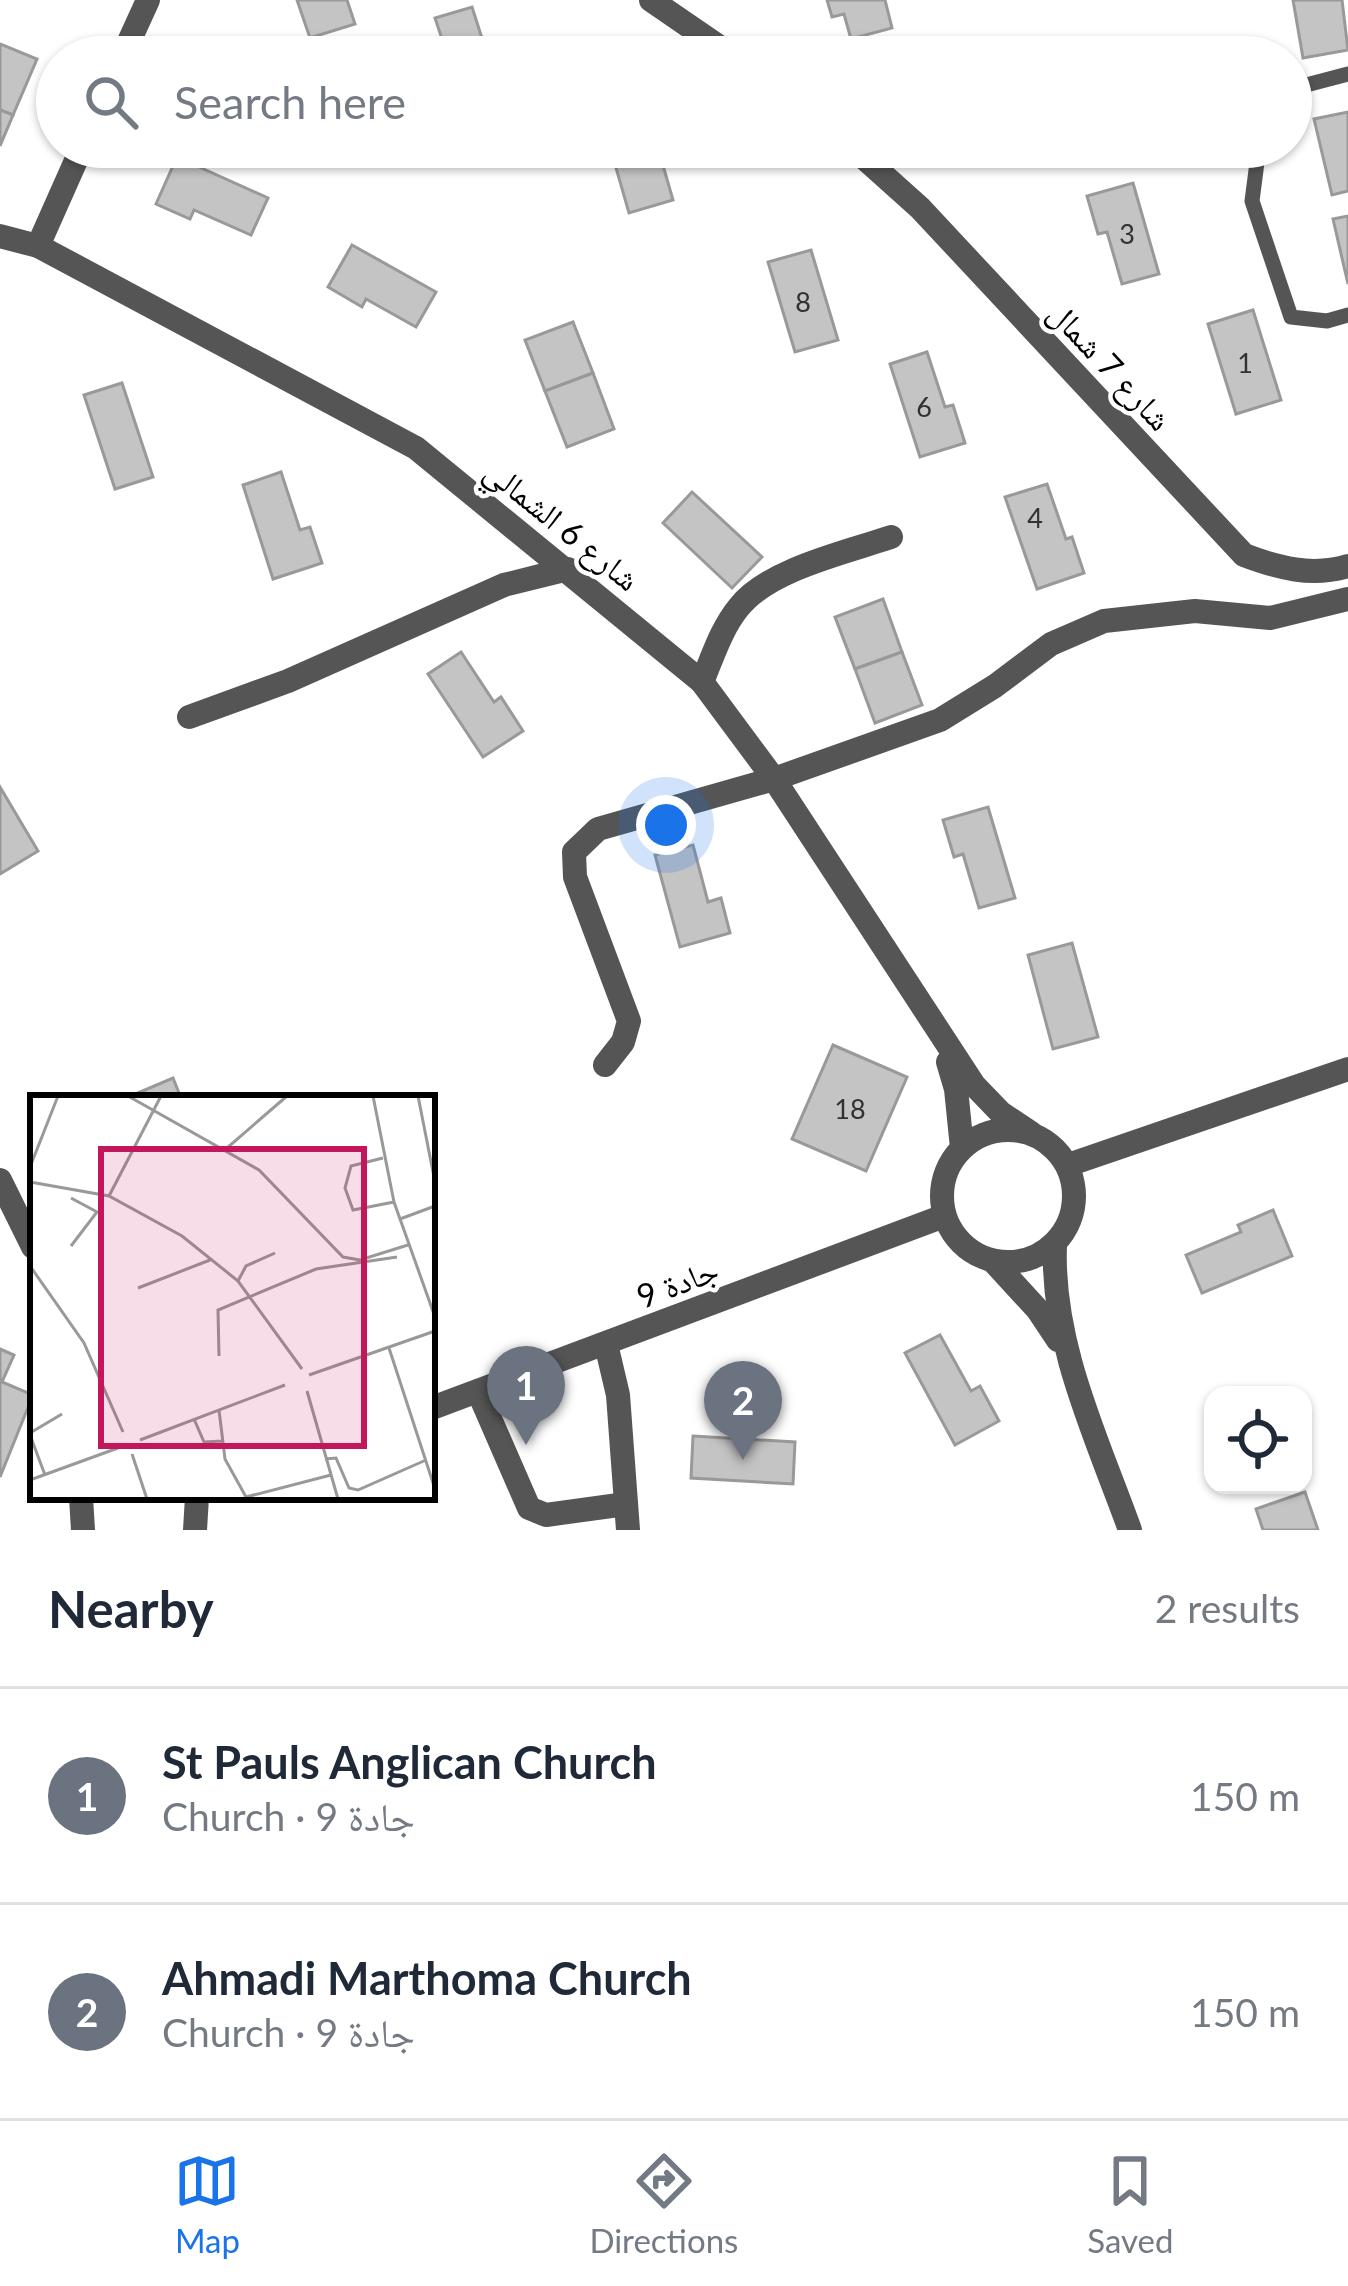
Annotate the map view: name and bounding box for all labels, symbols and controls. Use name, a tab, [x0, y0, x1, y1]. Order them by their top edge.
search box	[36, 36, 1312, 168]
icon: search	[78, 69, 144, 135]
text: Search here	[174, 75, 406, 129]
house number: 3	[1119, 217, 1135, 250]
house number: 8	[795, 285, 811, 318]
street label: شارع 7 شمال	[1040, 292, 1181, 439]
house number: 1	[1237, 346, 1253, 379]
house number: 6	[916, 390, 932, 423]
street label: شارع 6 الشمالي	[473, 450, 648, 604]
house number: 4	[1027, 501, 1043, 534]
your location	[636, 795, 696, 855]
house number: 18	[834, 1092, 866, 1125]
inset map	[30, 1095, 435, 1500]
street label: جادة 9	[631, 1248, 723, 1316]
pin: 1	[487, 1346, 565, 1445]
pin: 2	[704, 1361, 782, 1460]
map controls	[1204, 1386, 1312, 1494]
button: locate	[1204, 1386, 1312, 1494]
text: Nearby	[48, 1578, 214, 1639]
text: 2 results	[1155, 1585, 1300, 1631]
text: St Pauls Anglican Church	[162, 1735, 657, 1789]
text: 1	[76, 1773, 98, 1819]
text: 150 m	[1190, 1773, 1300, 1819]
text: Church · جادة 9	[162, 1793, 415, 1839]
text: Ahmadi Marthoma Church	[162, 1951, 692, 2005]
text: 2	[76, 1989, 98, 2035]
text: 150 m	[1190, 1989, 1300, 2035]
text: Church · جادة 9	[162, 2009, 415, 2055]
tab: Map	[174, 2148, 240, 2260]
tab: Directions	[589, 2148, 738, 2260]
tab: Saved	[1087, 2148, 1174, 2260]

